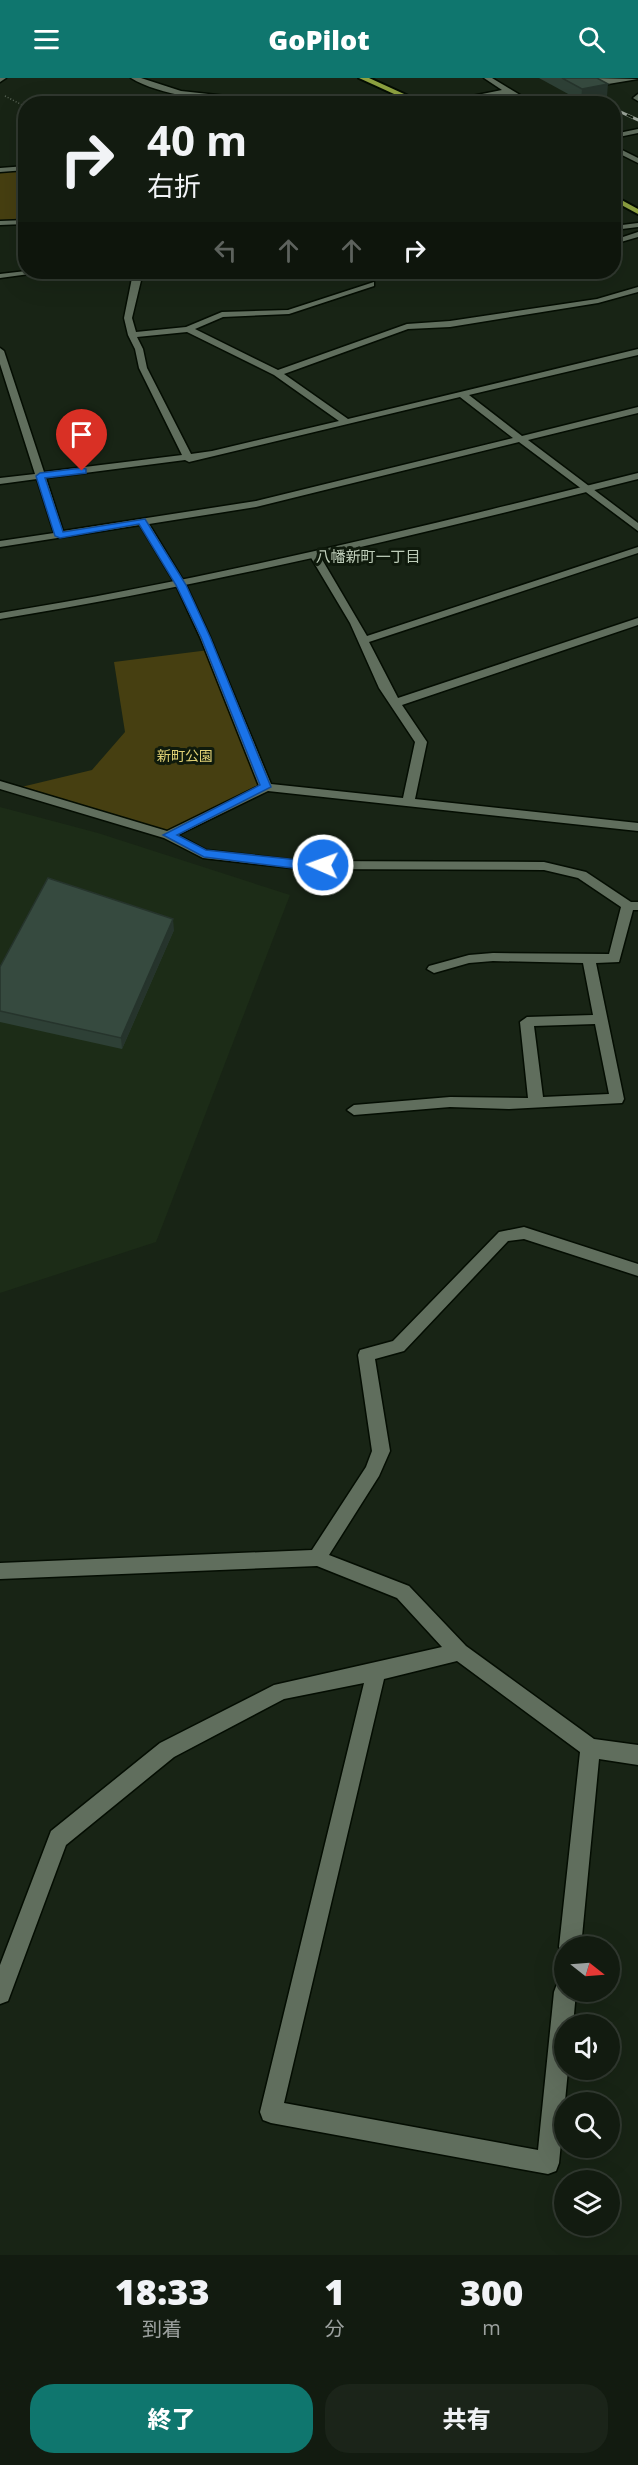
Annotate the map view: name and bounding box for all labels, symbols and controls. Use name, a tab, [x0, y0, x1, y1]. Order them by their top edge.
text: GoPilot	[268, 21, 370, 58]
icon: menu	[30, 23, 63, 56]
icon: search	[575, 23, 608, 56]
text: 40 m	[147, 111, 247, 168]
icon: right	[48, 120, 126, 198]
text: 右折	[147, 167, 201, 204]
icon: left	[209, 234, 242, 267]
icon: ahead	[272, 234, 305, 267]
icon: ahead	[335, 234, 368, 267]
icon: right	[398, 234, 431, 267]
pin	[56, 409, 107, 471]
icon: arrive	[65, 418, 98, 451]
district label: 八幡新町一丁目	[315, 546, 421, 566]
park label: 新町公園	[157, 746, 213, 765]
position arrow	[291, 833, 355, 897]
north arrow	[554, 1936, 620, 2002]
map controls	[554, 1936, 620, 2236]
button: sound	[554, 2014, 620, 2080]
button: search	[554, 2092, 620, 2158]
button: layers	[554, 2170, 620, 2236]
text: 18:33	[115, 2267, 209, 2316]
text: 1	[324, 2267, 345, 2316]
text: 300	[460, 2268, 523, 2317]
text: m	[482, 2314, 501, 2341]
text: 到着	[142, 2315, 182, 2342]
text: 分	[325, 2315, 345, 2342]
button: 終了	[30, 2384, 313, 2453]
button: 共有	[325, 2384, 608, 2453]

